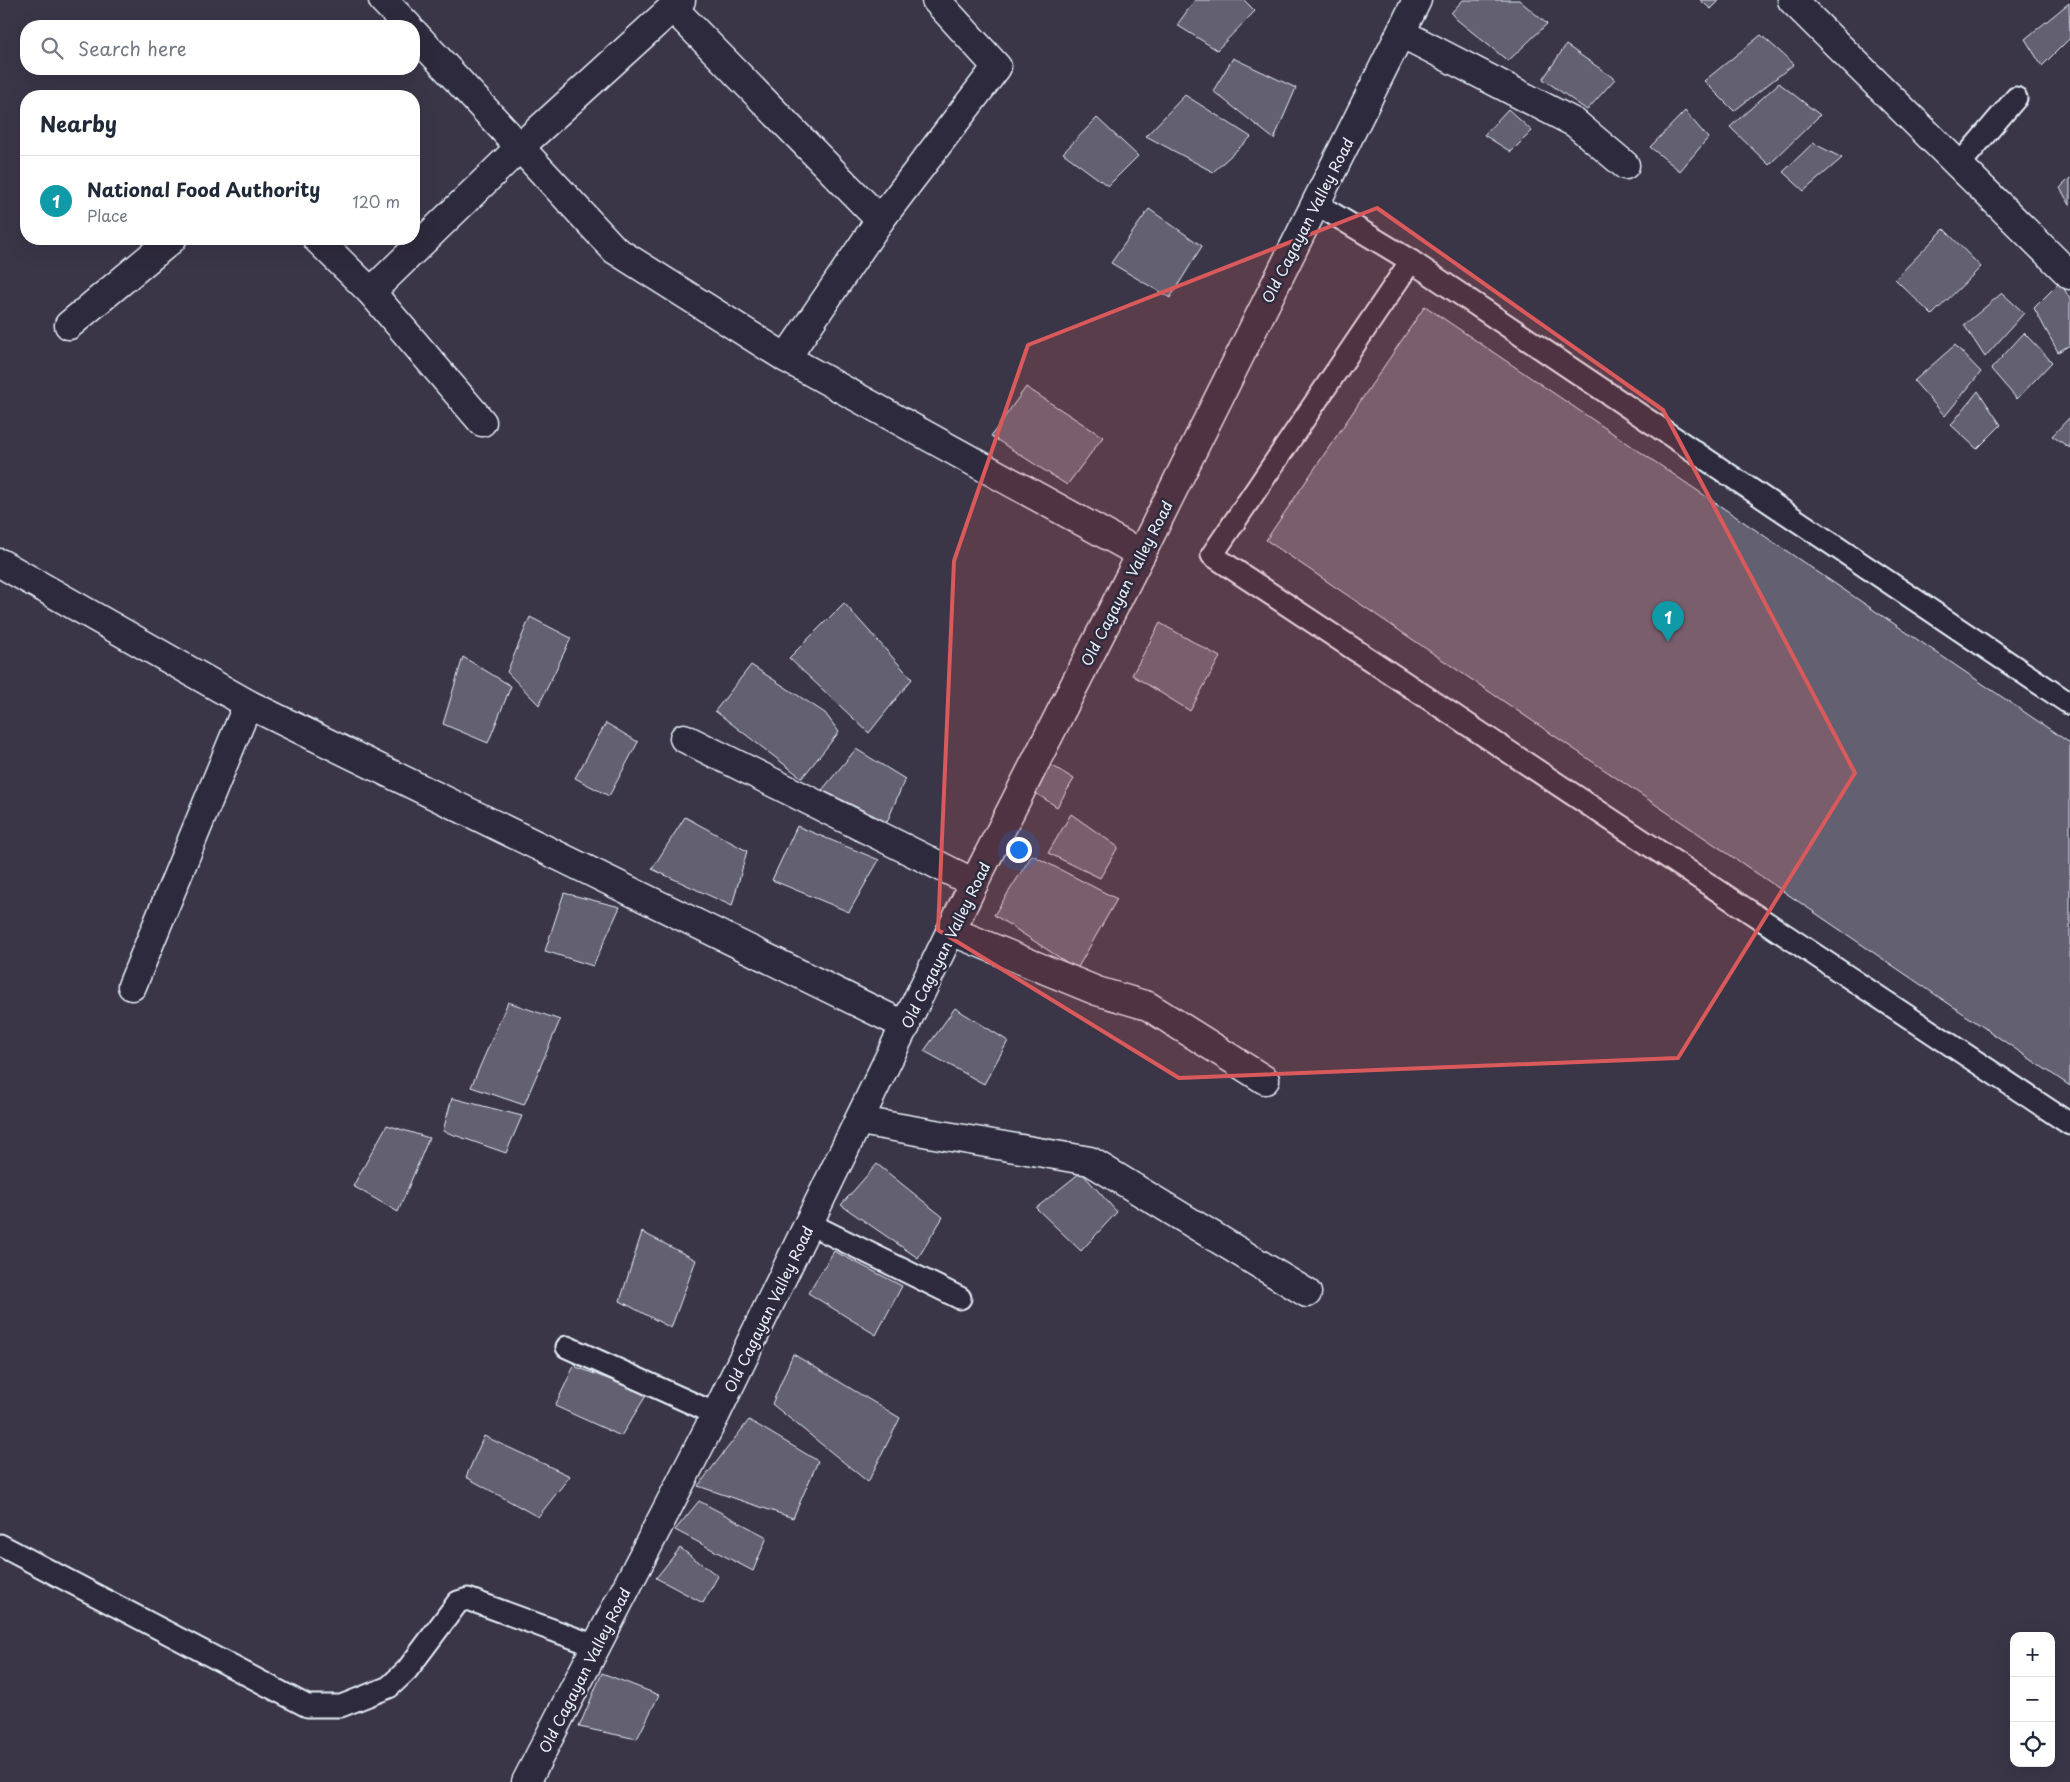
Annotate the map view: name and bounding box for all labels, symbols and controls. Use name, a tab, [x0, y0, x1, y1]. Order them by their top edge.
search box	[20, 20, 420, 75]
icon: search	[38, 34, 66, 62]
text: Search here	[78, 34, 187, 62]
text: Nearby	[40, 107, 117, 139]
street label: Old Cagayan Valley Road	[1255, 133, 1359, 307]
text: National Food Authority	[87, 175, 320, 203]
text: 1	[52, 189, 60, 213]
text: 120 m	[353, 189, 400, 213]
text: Place	[87, 203, 128, 227]
street label: Old Cagayan Valley Road	[1074, 496, 1178, 670]
pin: 1	[1652, 601, 1684, 642]
your location	[1006, 837, 1032, 863]
street label: Old Cagayan Valley Road	[895, 858, 995, 1032]
street label: Old Cagayan Valley Road	[718, 1222, 818, 1396]
street label: Old Cagayan Valley Road	[532, 1583, 636, 1757]
map controls	[2010, 1632, 2055, 1767]
button: +	[2010, 1632, 2055, 1677]
button: −	[2010, 1677, 2055, 1722]
button: locate	[2010, 1722, 2055, 1767]

